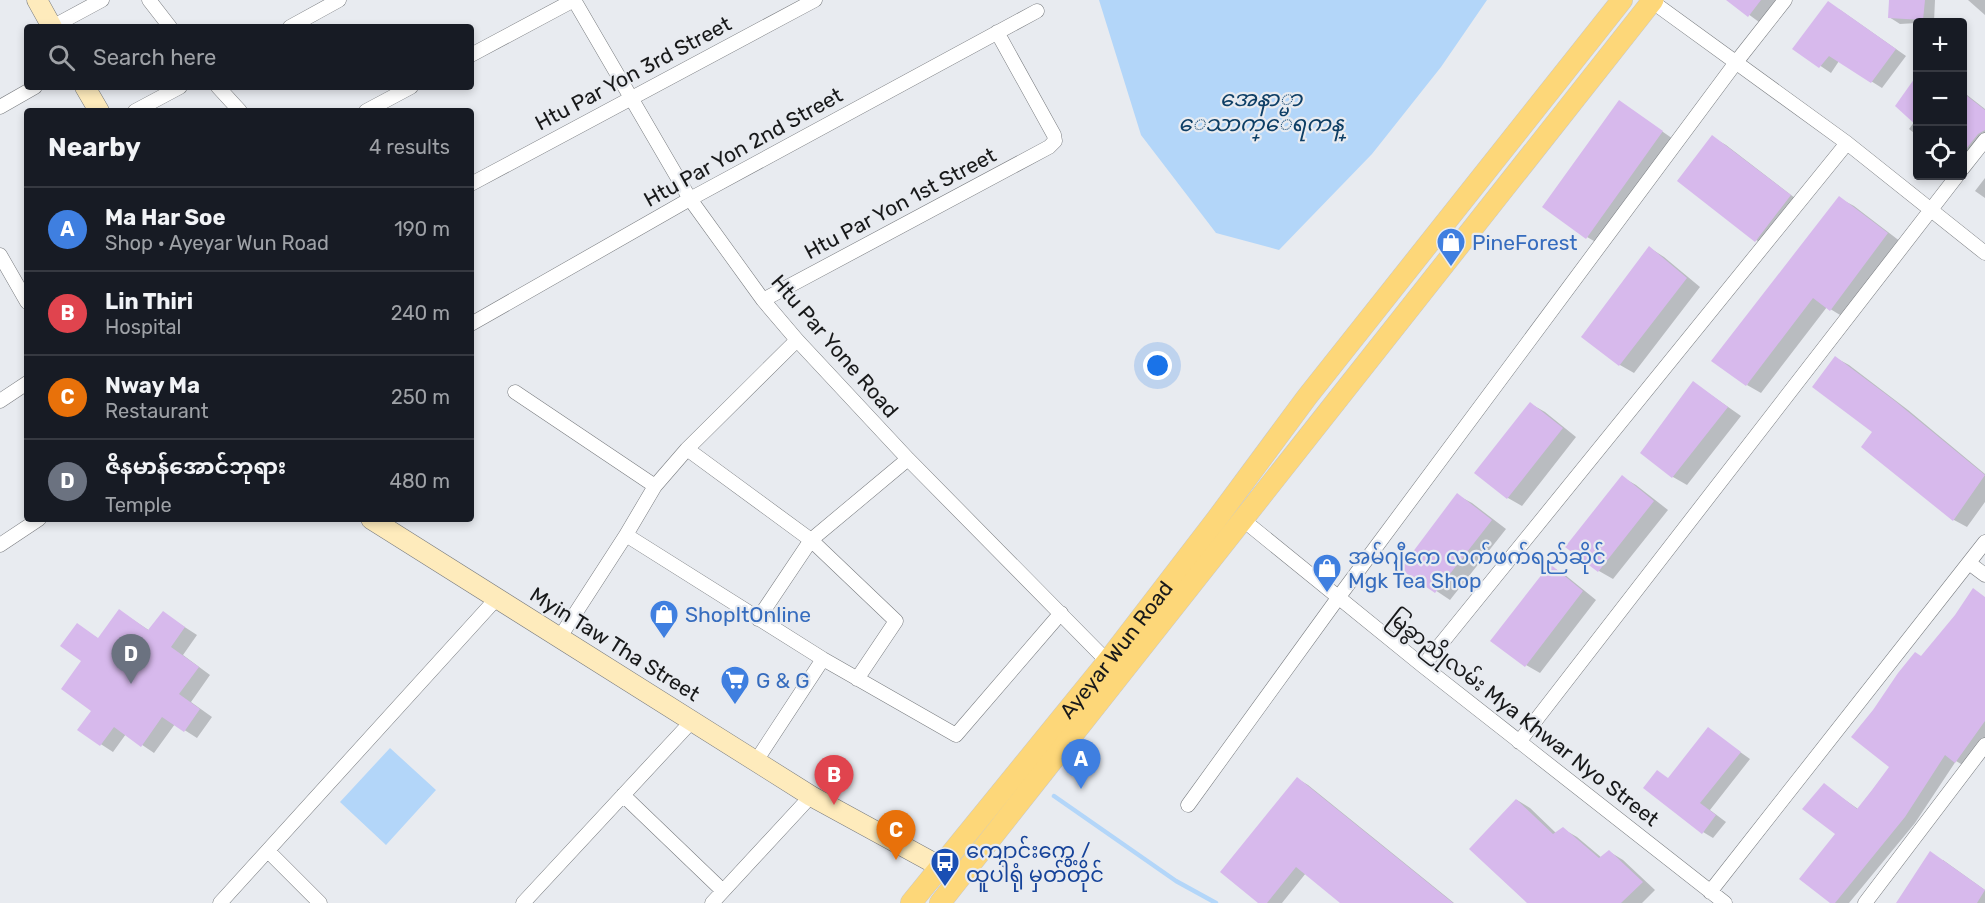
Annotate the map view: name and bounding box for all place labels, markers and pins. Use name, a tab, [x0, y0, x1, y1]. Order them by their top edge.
shop icon: PineForest	[1435, 226, 1467, 268]
place label: PineForest	[1472, 230, 1578, 255]
place label: အမ်ဂျီကေ လက်ဖက်ရည်ဆိုင် Mgk Tea Shop	[1348, 541, 1606, 593]
shop icon: အမ်ဂျီကေ လက်ဖက်ရည်ဆိုင် Mgk Tea Shop	[1311, 552, 1343, 594]
shop icon: ShopItOnline	[648, 598, 680, 640]
place label: ShopItOnline	[685, 602, 811, 627]
pin: D	[112, 634, 150, 684]
supermarket icon: G & G	[719, 664, 751, 706]
place label: G & G	[756, 668, 809, 693]
pin: A	[1062, 740, 1100, 789]
pin: B	[814, 756, 854, 805]
pin: C	[876, 810, 916, 860]
place label: ကျောင်းကွေ့ / ထူပါရုံ မှတ်တိုင်	[966, 835, 1104, 892]
bus stop icon: ကျောင်းကွေ့ / ထူပါရုံ မှတ်တိုင်	[929, 846, 961, 888]

